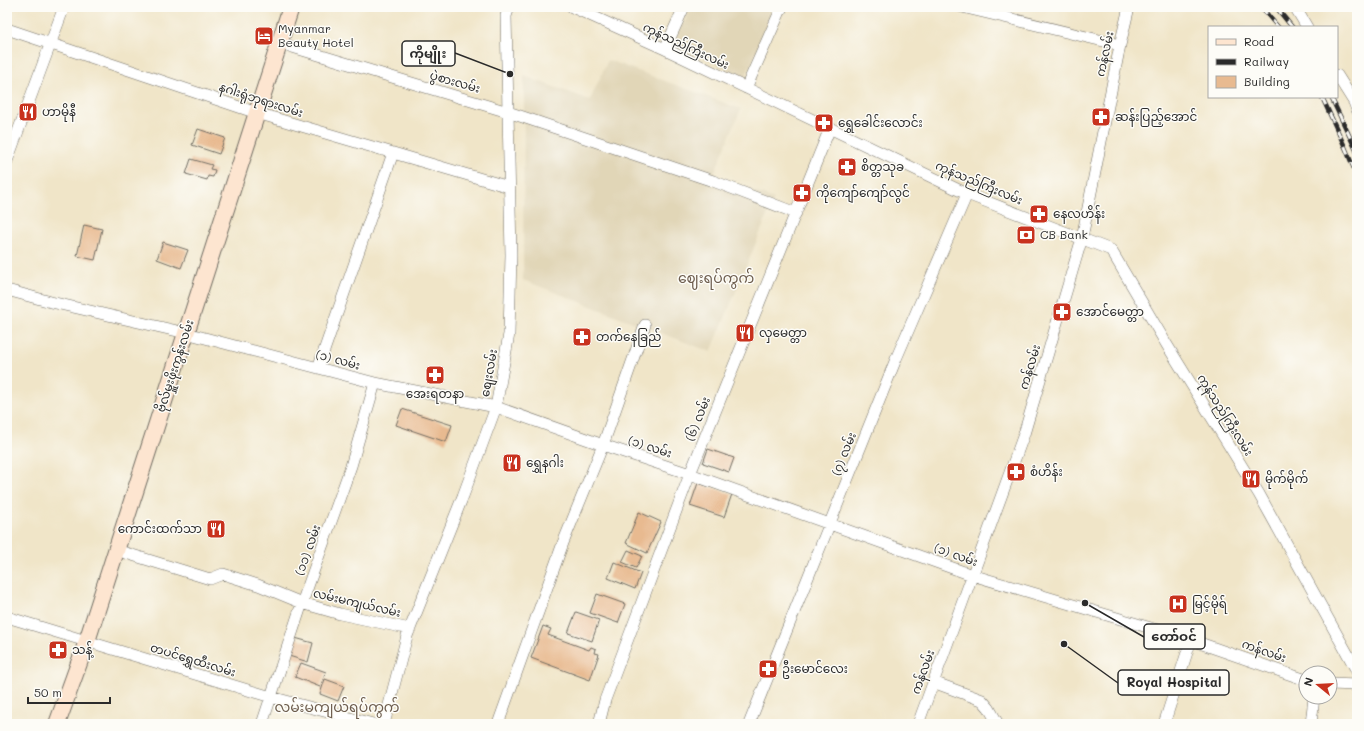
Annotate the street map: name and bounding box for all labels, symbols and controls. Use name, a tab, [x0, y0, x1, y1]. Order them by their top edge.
street label: ကုန်သည်ကြီးလမ်း	[639, 18, 732, 75]
place label: Myanmar Beauty Hotel	[278, 20, 354, 50]
hotel icon: Myanmar Beauty Hotel	[253, 25, 275, 47]
legend	[1208, 26, 1338, 98]
street label: ကန်လမ်း	[1091, 30, 1120, 79]
text: Road	[1244, 33, 1274, 49]
callout: ကိုမျိုး	[402, 41, 455, 66]
text: ကိုမျိုး	[410, 44, 446, 65]
text: Railway	[1244, 53, 1289, 69]
street label: ပွဲစားလမ်း	[427, 66, 482, 99]
text: Building	[1244, 73, 1290, 89]
street label: နဂါးရုံဘုရားလမ်း	[216, 78, 305, 123]
restaurant icon: ဟာမိုနီ	[17, 101, 39, 123]
place label: ဟာမိုနီ	[42, 103, 76, 122]
pharmacy icon: ဆန်းပြည့်အောင်	[1090, 106, 1112, 128]
place label: ဆန်းပြည့်အောင်	[1115, 108, 1197, 127]
pharmacy icon: ရွှေခေါင်းလောင်း	[813, 112, 835, 134]
place label: ရွှေခေါင်းလောင်း	[838, 114, 923, 133]
pharmacy icon: စိတ္တသုခ	[836, 156, 858, 178]
street label: ကုန်သည်ကြီးလမ်း	[932, 156, 1025, 210]
place label: စိတ္တသုခ	[861, 158, 904, 177]
pharmacy icon: ကိုကျော်ကျော်လွင်	[791, 182, 813, 204]
place label: ကိုကျော်ကျော်လွင်	[816, 184, 910, 203]
pharmacy icon: နေလဟိန်း	[1028, 203, 1050, 225]
place label: နေလဟိန်း	[1053, 205, 1105, 224]
bank icon: CB Bank	[1015, 224, 1037, 246]
place label: CB Bank	[1040, 226, 1088, 242]
district label: ဈေးရပ်ကွက်	[678, 268, 754, 290]
pharmacy icon: အောင်မေတ္တာ	[1051, 301, 1073, 323]
place label: အောင်မေတ္တာ	[1076, 303, 1144, 322]
street label: ဗိုလ်မှူးဖိုးကွန်းလမ်း	[152, 317, 199, 415]
restaurant icon: လှမေတ္တာ	[734, 322, 756, 344]
place label: လှမေတ္တာ	[759, 324, 807, 343]
pharmacy icon: တက်နေခြည်	[571, 326, 593, 348]
place label: တက်နေခြည်	[596, 328, 661, 347]
street label: ကန်လမ်း	[1015, 342, 1046, 392]
street label: (၁) လမ်း	[314, 345, 362, 373]
street label: စျေးလမ်း	[476, 348, 503, 399]
pharmacy icon: အေးရတနာ	[424, 364, 446, 386]
street label: ကုန်သည်ကြီးလမ်း	[1192, 371, 1257, 460]
place label: အေးရတနာ	[406, 385, 464, 404]
street label: (၆) လမ်း	[681, 394, 713, 443]
street label: (၇) လမ်း	[827, 430, 862, 479]
street label: (၁) လမ်း	[626, 431, 674, 461]
restaurant icon: ရွှေနဂါး	[501, 452, 523, 474]
place label: ရွှေနဂါး	[526, 454, 564, 473]
pharmacy icon: စံဟိန်း	[1005, 461, 1027, 483]
place label: စံဟိန်း	[1030, 463, 1063, 482]
restaurant icon: မိုက်မိုက်	[1240, 468, 1262, 490]
place label: မိုက်မိုက်	[1265, 470, 1308, 489]
restaurant icon: ကောင်းထက်သာ	[205, 518, 227, 540]
place label: ကောင်းထက်သာ	[118, 520, 202, 536]
street label: (၁၁) လမ်း	[291, 522, 324, 577]
street label: (၁) လမ်း	[932, 539, 980, 569]
street label: လမ်းမကျယ်လမ်း	[311, 584, 403, 623]
hospital icon: မြင့်မိုရ်	[1167, 593, 1189, 615]
place label: မြင့်မိုရ်	[1192, 595, 1228, 614]
callout: တော်ဝင်	[1144, 624, 1205, 649]
text: တော်ဝင်	[1151, 627, 1197, 644]
street label: ကန်လမ်း	[1239, 635, 1289, 668]
street label: တပင်ရွှေထီးလမ်း	[148, 638, 238, 683]
pharmacy icon: သန့်	[47, 639, 69, 661]
place label: သန့်	[72, 641, 94, 660]
street label: ကန်လမ်း	[907, 647, 940, 697]
pharmacy icon: ဦးမောင်လေး	[757, 658, 779, 680]
place label: ဦးမောင်လေး	[782, 660, 848, 679]
north arrow	[1298, 665, 1338, 705]
callout: Royal Hospital	[1118, 670, 1229, 695]
text: Royal Hospital	[1127, 673, 1221, 691]
text: N	[1300, 675, 1316, 688]
scale bar	[28, 679, 110, 705]
text: 50 m	[34, 684, 62, 700]
district label: လမ်းမကျယ်ရပ်ကွက်	[274, 697, 400, 719]

